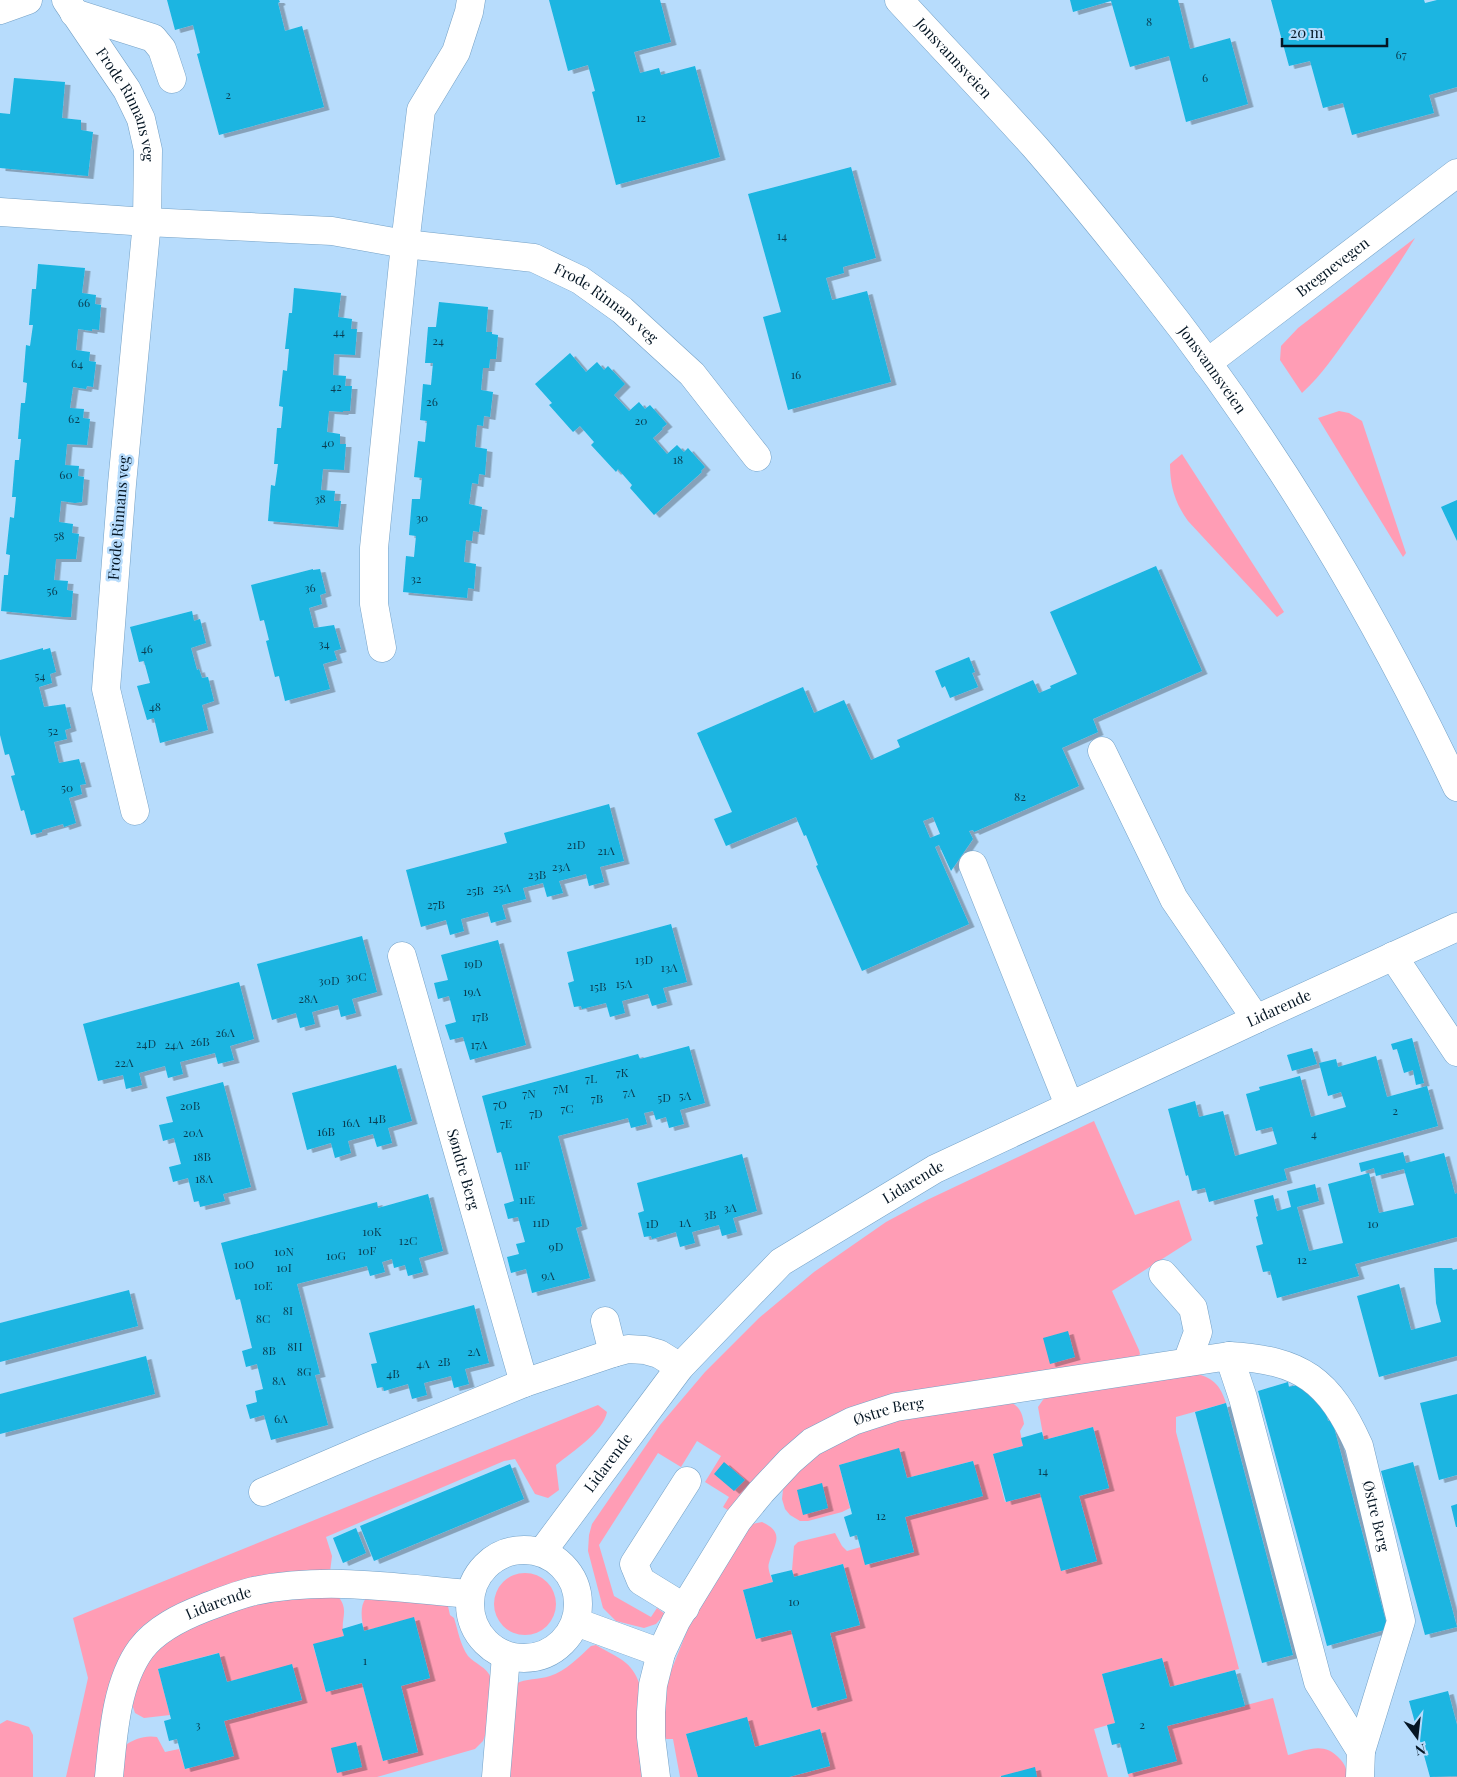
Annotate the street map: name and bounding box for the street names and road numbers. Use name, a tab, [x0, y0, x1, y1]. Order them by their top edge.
street label: Jonsvannsveien	[911, 12, 997, 103]
street label: Frode Rinnans veg	[92, 43, 160, 162]
street label: Bregnevegen	[1292, 232, 1373, 301]
street label: Frode Rinnans veg	[551, 258, 663, 347]
street label: Jonsvannsveien	[1174, 320, 1251, 417]
street label: Frode Rinnans veg	[103, 455, 133, 581]
street label: Lidarende	[1243, 984, 1314, 1031]
street label: Søndre Berg	[443, 1126, 485, 1212]
street label: Lidarende	[878, 1155, 947, 1208]
street label: Østre Berg	[850, 1392, 925, 1429]
street label: Lidarende	[579, 1429, 636, 1496]
street label: Østre Berg	[1359, 1478, 1395, 1553]
street label: Lidarende	[182, 1581, 253, 1624]

